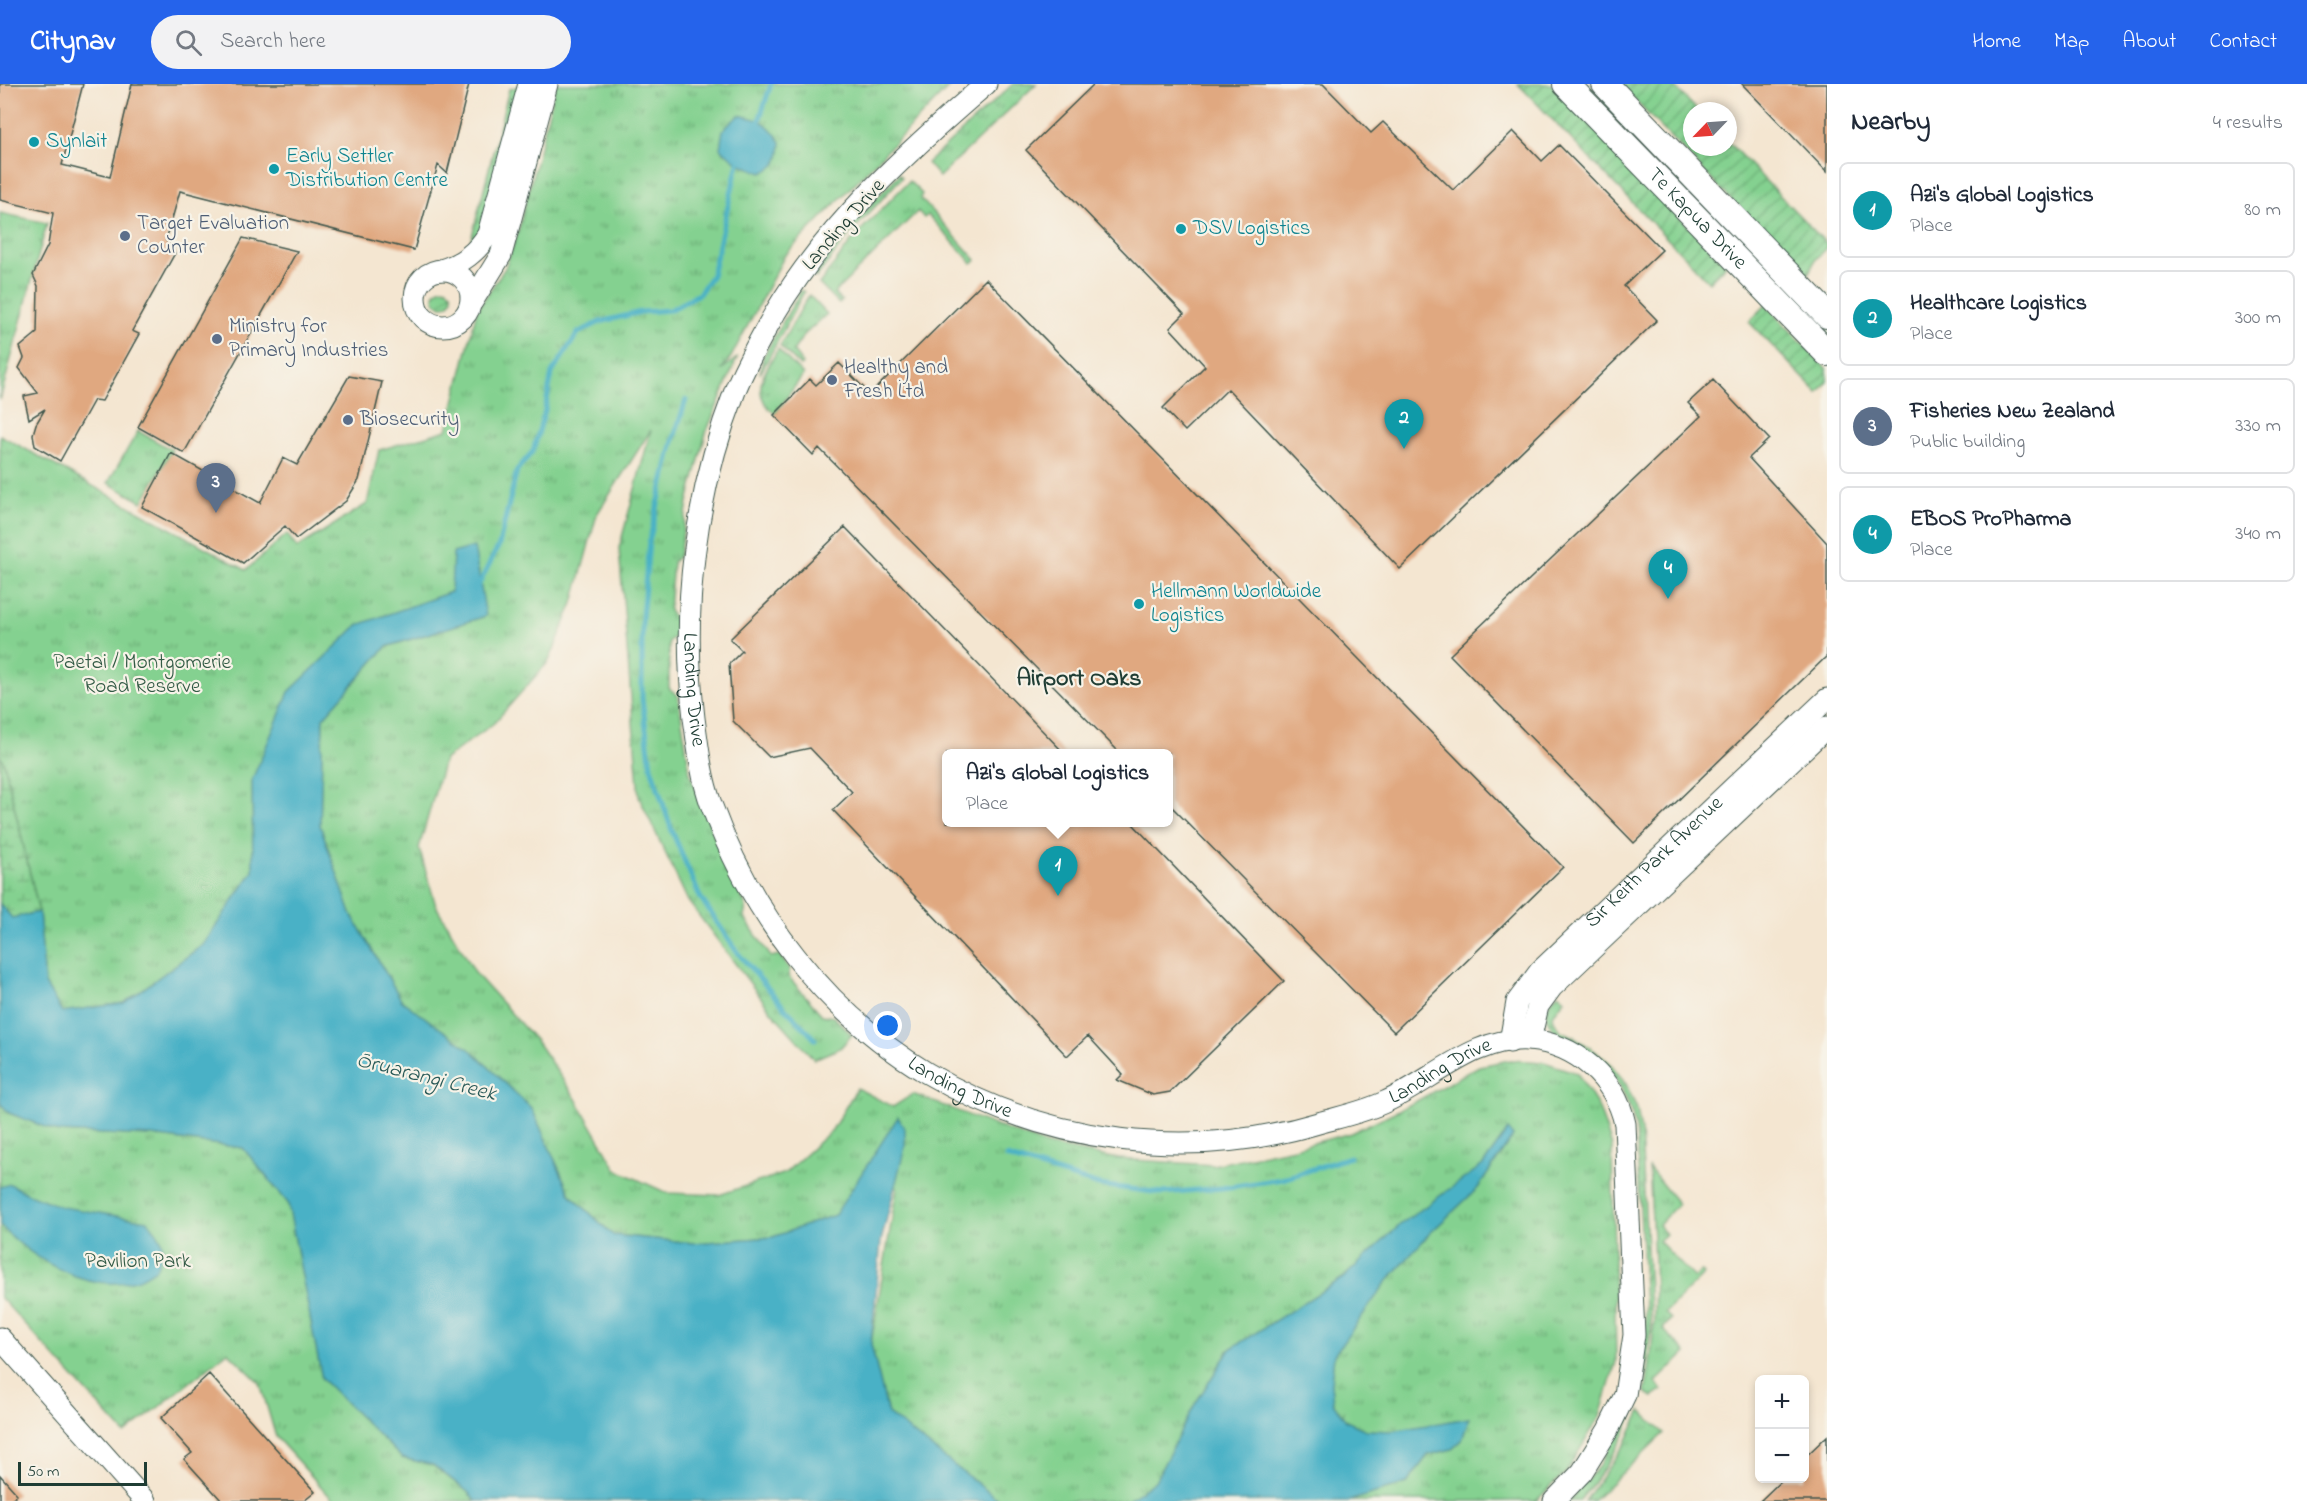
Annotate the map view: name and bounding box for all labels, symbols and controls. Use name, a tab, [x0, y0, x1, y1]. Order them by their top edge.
search box	[151, 15, 571, 69]
text: Citynav	[30, 22, 115, 63]
icon: search	[172, 26, 205, 59]
text: Search here	[220, 26, 326, 58]
text: Home	[1972, 27, 2021, 57]
text: Map	[2054, 27, 2089, 57]
text: About	[2122, 27, 2176, 57]
text: Contact	[2209, 27, 2277, 57]
north arrow	[1683, 102, 1737, 156]
text: Nearby	[1851, 104, 1930, 142]
text: 4 results	[2213, 109, 2283, 138]
place label: Synlait	[46, 127, 107, 159]
marker: Synlait	[27, 135, 41, 149]
place label: Early Settler Distribution Centre	[285, 142, 448, 196]
street label: Te Kapua Drive	[1640, 161, 1754, 277]
marker: Early Settler Distribution Centre	[267, 162, 281, 176]
street label: Landing Drive	[795, 172, 895, 279]
text: Azi's Global Logistics	[1910, 180, 2094, 212]
text: 1	[1869, 196, 1876, 225]
text: 80 m	[2244, 196, 2281, 225]
place label: Target Evaluation Counter	[137, 209, 289, 263]
text: Place	[1910, 212, 1952, 241]
place label: DSV Logistics	[1192, 214, 1310, 246]
marker: DSV Logistics	[1174, 222, 1188, 236]
marker: Target Evaluation Counter	[118, 229, 132, 243]
text: Healthcare Logistics	[1910, 288, 2087, 320]
text: 2	[1868, 304, 1877, 333]
text: 300 m	[2235, 304, 2281, 333]
place label: Ministry for Primary Industries	[229, 312, 388, 368]
text: Place	[1910, 320, 1952, 349]
marker: Ministry for Primary Industries	[210, 332, 224, 346]
place label: Healthy and Fresh Ltd	[843, 353, 948, 407]
marker: Healthy and Fresh Ltd	[825, 373, 839, 387]
text: Fisheries New Zealand	[1910, 396, 2115, 428]
pin: 2	[1384, 400, 1424, 449]
place label: Biosecurity	[359, 405, 459, 437]
text: 3	[1868, 412, 1877, 441]
text: 330 m	[2235, 412, 2281, 441]
marker: Biosecurity	[341, 413, 355, 427]
text: Public building	[1910, 428, 2025, 457]
pin: 3	[196, 464, 236, 513]
text: EBOS ProPharma	[1910, 504, 2071, 536]
text: 4	[1868, 520, 1877, 549]
text: 340 m	[2235, 520, 2281, 549]
text: Place	[1910, 536, 1952, 565]
pin: 4	[1648, 550, 1688, 599]
place label: Hellmann Worldwide Logistics	[1151, 577, 1322, 633]
marker: Hellmann Worldwide Logistics	[1132, 597, 1146, 611]
street label: Landing Drive	[674, 633, 713, 749]
park label: Paetai / Montgomerie Road Reserve	[53, 648, 231, 702]
district label: Airport Oaks	[1016, 662, 1142, 697]
popup	[942, 749, 1173, 827]
text: Azi's Global Logistics	[966, 758, 1149, 790]
street label: Sir Keith Park Avenue	[1579, 789, 1731, 936]
text: Place	[966, 790, 1008, 819]
pin: 1	[1038, 846, 1078, 896]
your location	[873, 1011, 902, 1040]
street label: Landing Drive	[1384, 1030, 1496, 1113]
water label: Ōruarangi Creek	[353, 1045, 500, 1111]
street label: Landing Drive	[901, 1049, 1017, 1127]
park label: Pavilion Park	[85, 1247, 192, 1277]
map controls	[1755, 1375, 1809, 1483]
button: +	[1755, 1375, 1809, 1429]
button: −	[1755, 1429, 1809, 1483]
scale bar	[18, 1459, 147, 1486]
text: 50 m	[27, 1460, 59, 1484]

